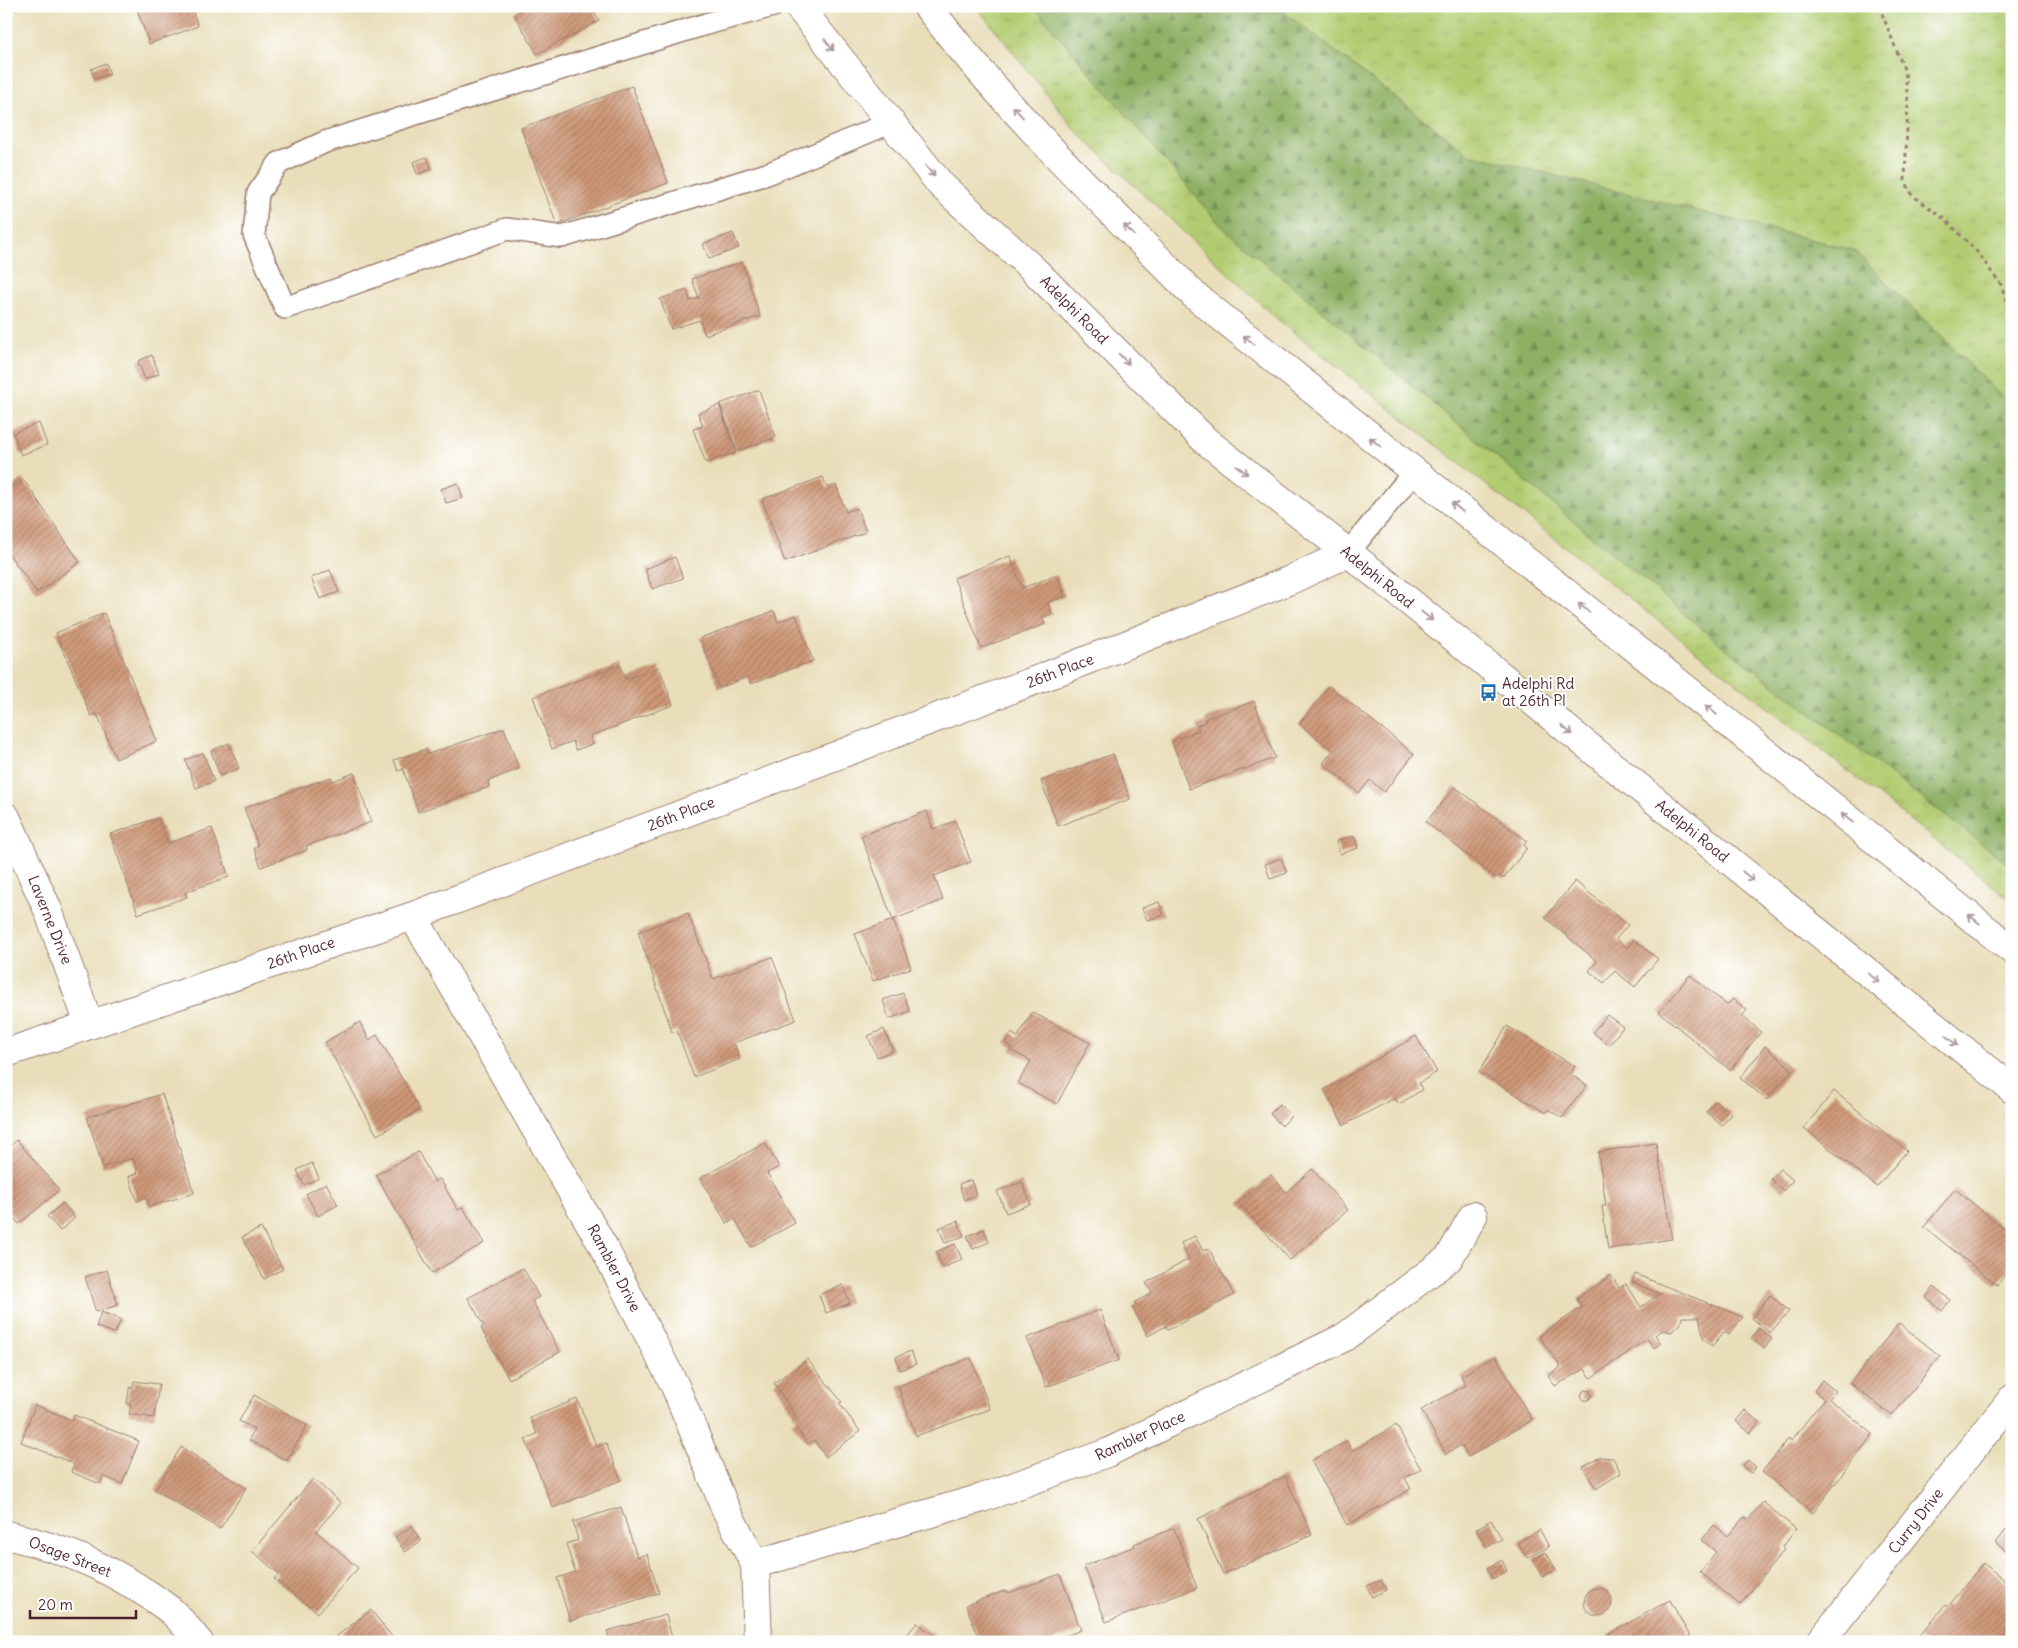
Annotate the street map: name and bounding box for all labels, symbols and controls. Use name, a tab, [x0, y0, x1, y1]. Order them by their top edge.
one-way arrow	[823, 38, 834, 51]
one-way arrow	[1012, 105, 1024, 118]
one-way arrow	[925, 165, 936, 178]
one-way arrow	[1123, 224, 1135, 236]
street label: Adelphi Road	[1036, 271, 1113, 348]
one-way arrow	[1243, 334, 1256, 345]
one-way arrow	[1117, 353, 1130, 365]
one-way arrow	[1369, 436, 1382, 447]
one-way arrow	[1236, 464, 1249, 475]
one-way arrow	[1451, 501, 1464, 512]
street label: Adelphi Road	[1337, 541, 1418, 612]
one-way arrow	[1578, 603, 1591, 614]
one-way arrow	[1420, 611, 1433, 622]
street label: 26th Place	[1024, 649, 1096, 692]
place label: Adelphi Rd at 26th Pl	[1502, 674, 1574, 710]
bus stop icon: Adelphi Rd at 26th Pl	[1478, 683, 1498, 703]
one-way arrow	[1705, 704, 1718, 715]
one-way arrow	[1560, 724, 1573, 735]
street label: 26th Place	[645, 792, 717, 835]
street label: Adelphi Road	[1652, 795, 1733, 866]
one-way arrow	[1841, 813, 1854, 824]
one-way arrow	[1741, 870, 1754, 881]
street label: Laverne Drive	[24, 873, 77, 967]
one-way arrow	[1968, 914, 1981, 925]
street label: 26th Place	[264, 932, 337, 973]
one-way arrow	[1867, 972, 1880, 983]
one-way arrow	[1945, 1035, 1958, 1046]
street label: Rambler Drive	[584, 1221, 645, 1315]
street label: Rambler Place	[1092, 1406, 1188, 1465]
street label: Curry Drive	[1884, 1484, 1947, 1557]
street label: Osage Street	[26, 1532, 114, 1581]
scale bar	[30, 1588, 136, 1620]
text: 20 m	[38, 1595, 73, 1614]

